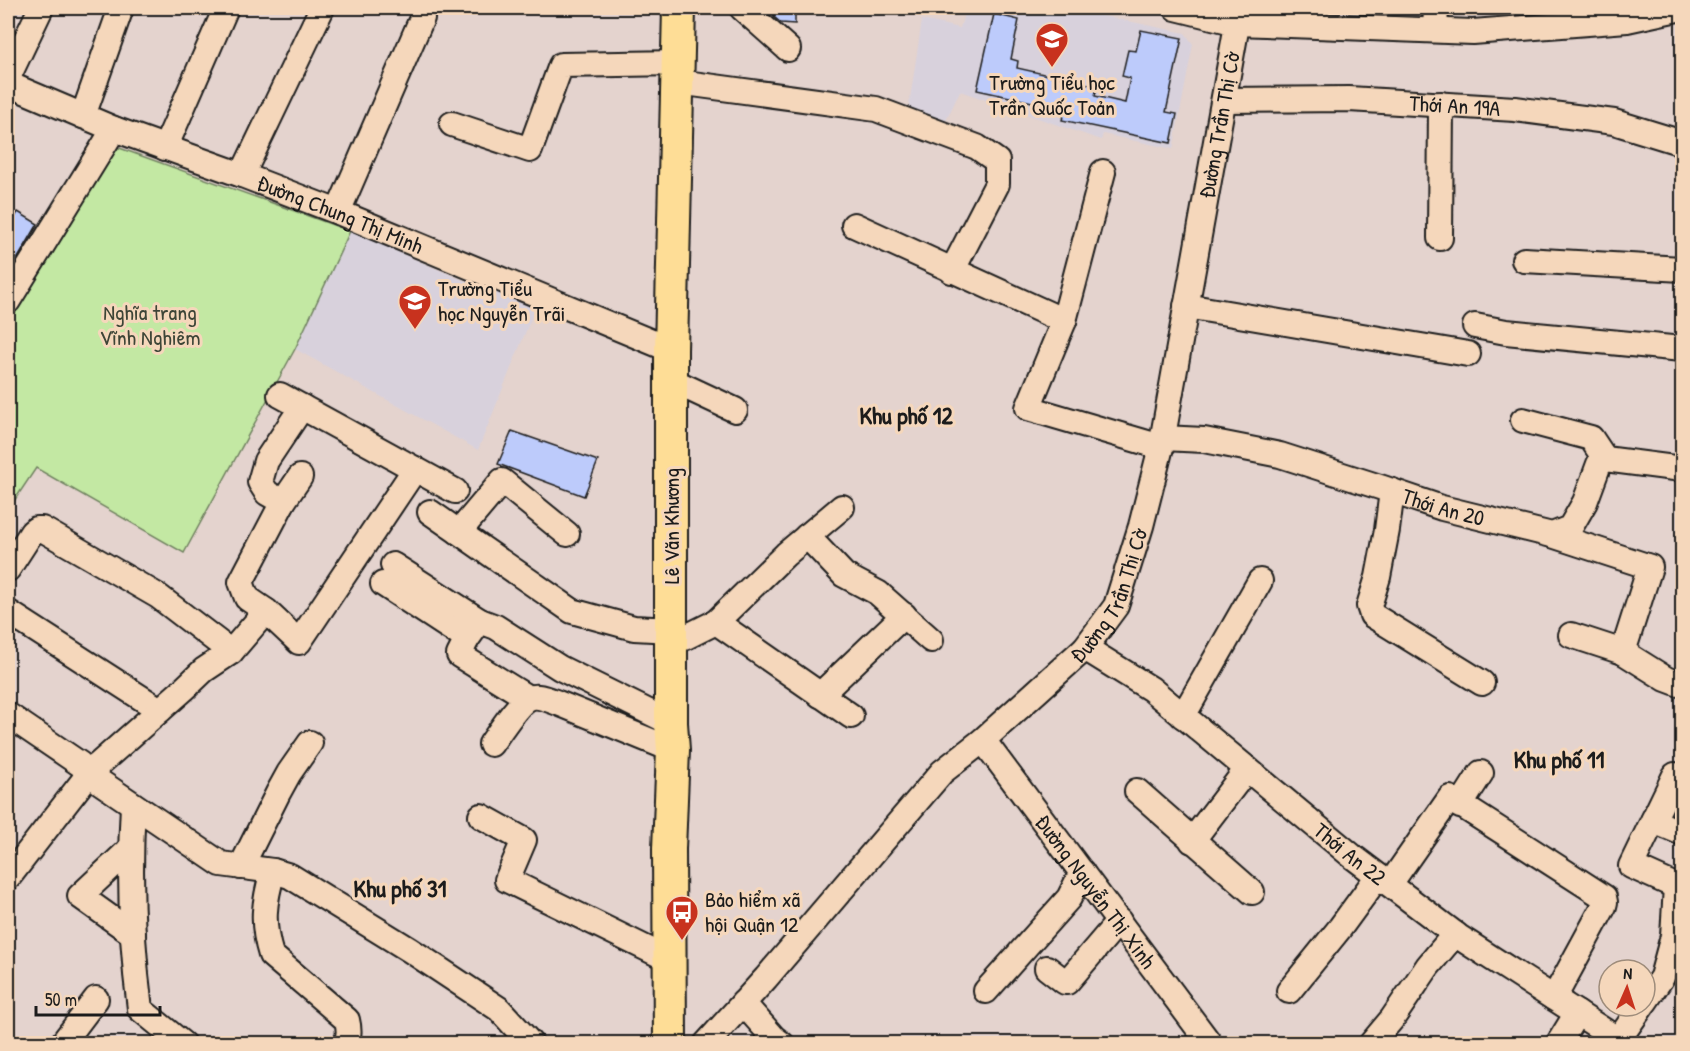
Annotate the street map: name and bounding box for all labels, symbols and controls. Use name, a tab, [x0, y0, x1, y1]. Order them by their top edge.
school or university icon: Trường Tiểu học Trần Quốc Toản	[1034, 21, 1070, 68]
street label: Đường Trần Thị Cờ	[1191, 49, 1247, 200]
place label: Trường Tiểu học Trần Quốc Toản	[989, 67, 1115, 122]
street label: Thới An 19A	[1408, 88, 1501, 123]
street label: Đường Chung Thị Minh	[253, 167, 428, 261]
place label: Trường Tiểu học Nguyễn Trãi	[438, 273, 565, 328]
school or university icon: Trường Tiểu học Nguyễn Trãi	[397, 283, 433, 330]
park label: Nghĩa trang Vĩnh Nghiêm	[100, 297, 200, 352]
district label: Khu phố 12	[859, 399, 953, 432]
street label: Lê Văn Khương	[656, 468, 686, 584]
street label: Thới An 20	[1398, 481, 1488, 533]
street label: Đường Trần Thị Cờ	[1064, 524, 1155, 669]
district label: Khu phố 11	[1514, 743, 1605, 776]
street label: Đường Nguyễn Thị Xinh	[1029, 808, 1163, 975]
street label: Thới An 22	[1307, 815, 1393, 892]
district label: Khu phố 31	[354, 872, 447, 905]
place label: Bảo hiểm xã hội Quận 12	[705, 884, 801, 939]
bus stop icon: Bảo hiểm xã hội Quận 12	[664, 894, 700, 941]
north arrow	[1597, 958, 1657, 1018]
text: N	[1623, 962, 1633, 984]
scale bar	[36, 979, 160, 1017]
text: 50 m	[45, 987, 77, 1012]

